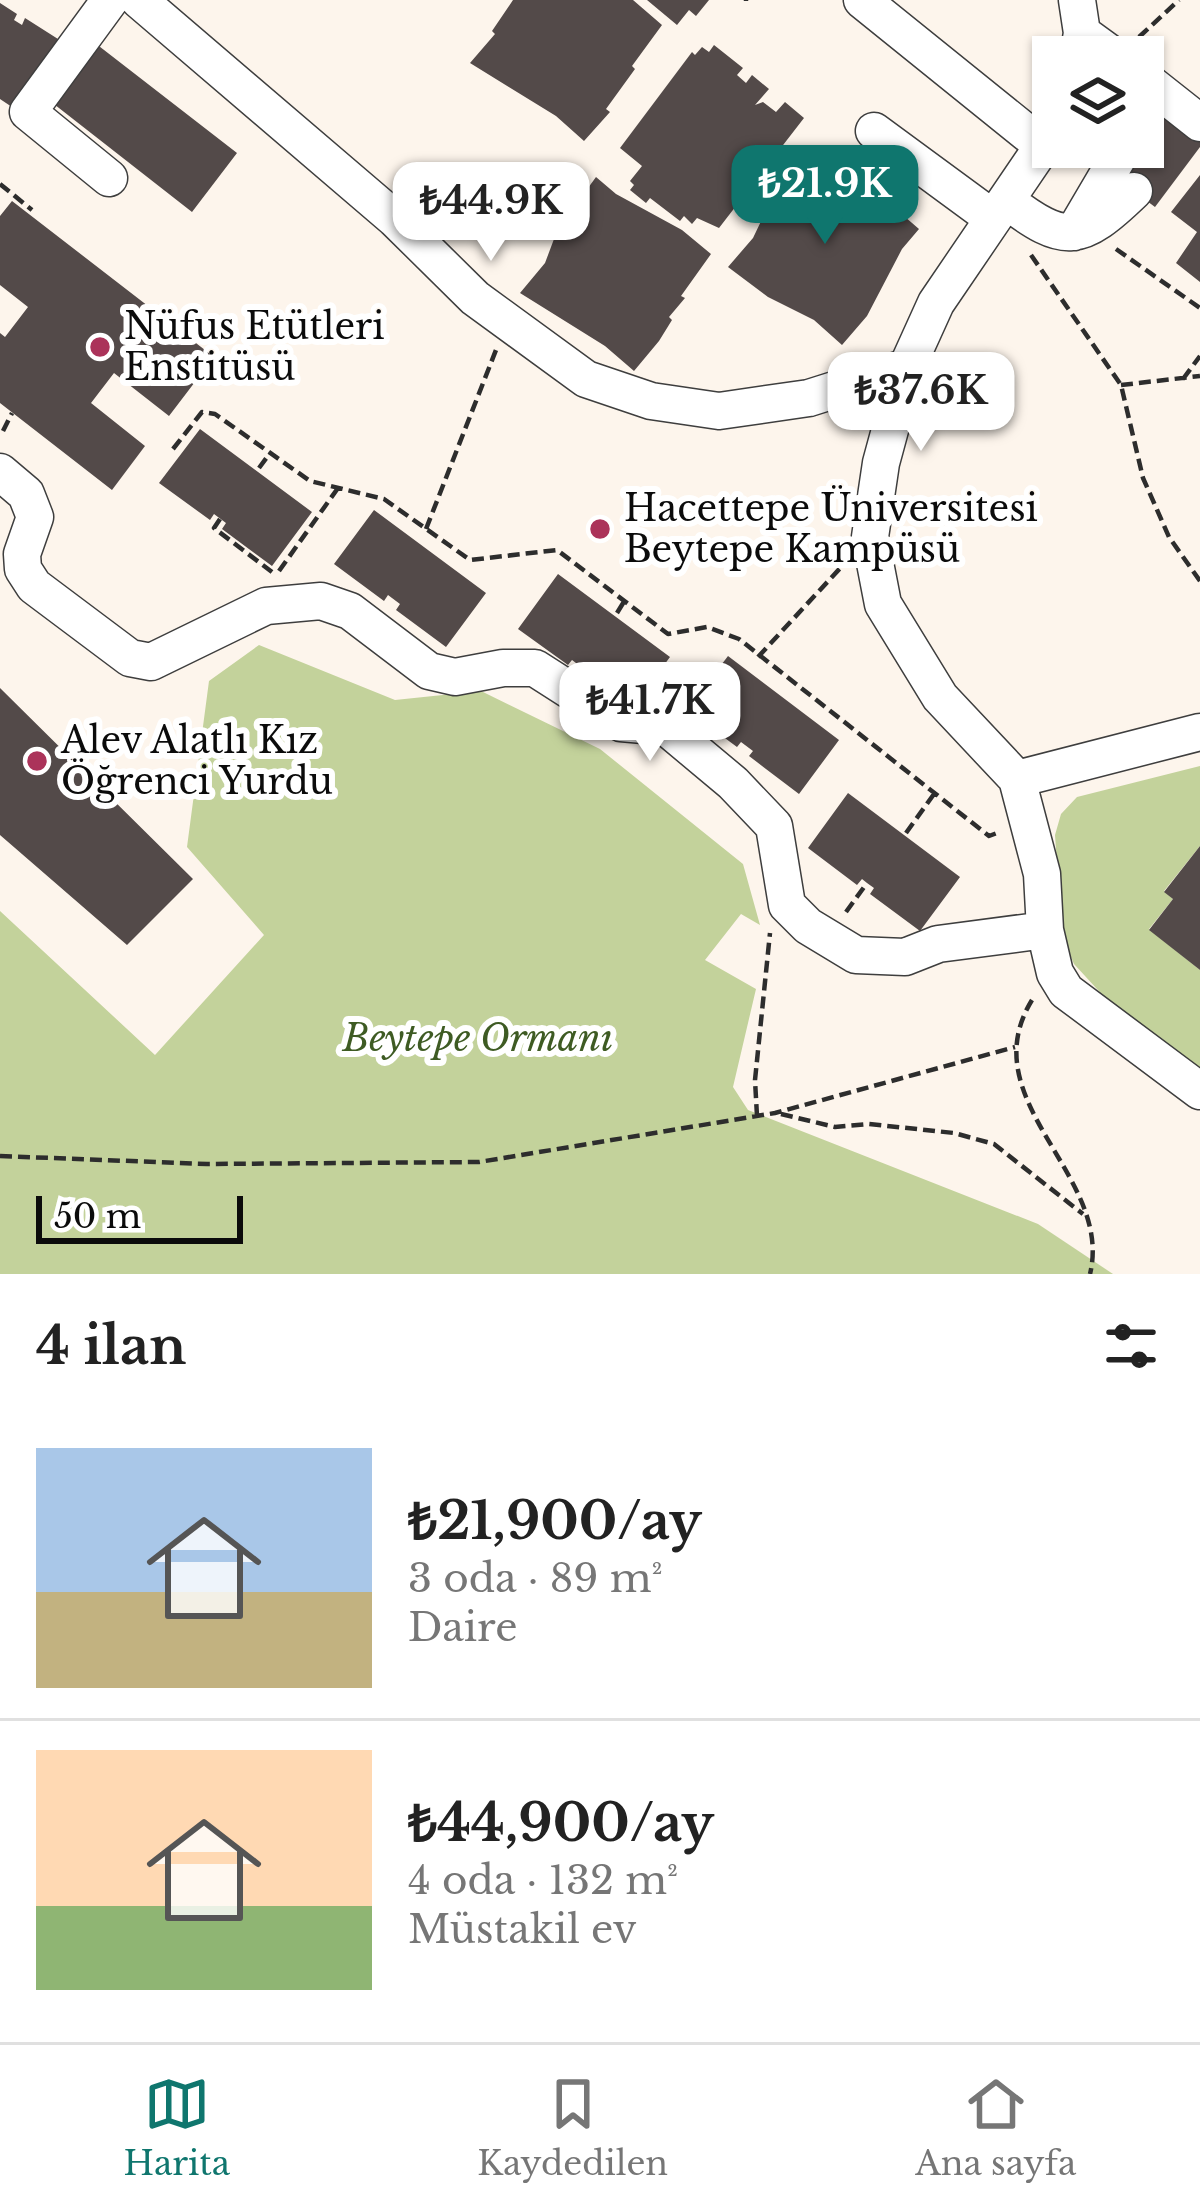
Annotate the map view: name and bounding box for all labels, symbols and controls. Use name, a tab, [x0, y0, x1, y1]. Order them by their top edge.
map controls	[1032, 36, 1164, 168]
button: layers	[1032, 36, 1164, 168]
pin: ₺21.9K	[727, 145, 923, 247]
text: ₺21.9K	[758, 159, 892, 208]
pin: ₺44.9K	[393, 162, 589, 264]
text: ₺44.9K	[420, 176, 562, 225]
place label: Nüfus Etütleri Enstitüsü	[124, 304, 385, 390]
marker: Nüfus Etütleri Enstitüsü	[87, 334, 113, 360]
pin: ₺37.6K	[823, 352, 1019, 454]
text: ₺37.6K	[854, 366, 988, 415]
place label: Hacettepe Üniversitesi Beytepe Kampüsü	[624, 485, 1038, 572]
marker: Hacettepe Üniversitesi Beytepe Kampüsü	[587, 516, 613, 542]
pin: ₺41.7K	[552, 662, 748, 764]
text: ₺41.7K	[586, 676, 714, 725]
place label: Alev Alatlı Kız Öğrenci Yurdu	[60, 718, 333, 804]
marker: Alev Alatlı Kız Öğrenci Yurdu	[24, 748, 50, 774]
park label: Beytepe Ormanı	[341, 1016, 613, 1061]
scale bar	[36, 1190, 243, 1243]
text: 50 m	[54, 1196, 141, 1237]
icon: filters	[1098, 1313, 1164, 1379]
text: 4 ilan	[36, 1315, 186, 1378]
text: ₺21,900/ay	[408, 1490, 702, 1553]
icon: home	[132, 1496, 276, 1640]
text: 3 oda · 89 m²	[408, 1554, 663, 1603]
text: Daire	[408, 1603, 518, 1652]
text: ₺44,900/ay	[408, 1792, 714, 1855]
icon: home	[132, 1798, 276, 1942]
text: 4 oda · 132 m²	[408, 1856, 678, 1905]
text: Müstakil ev	[408, 1905, 637, 1954]
tab: Harita	[124, 2071, 230, 2184]
tab: Kaydedilen	[477, 2071, 668, 2184]
tab: Ana sayfa	[915, 2071, 1076, 2184]

